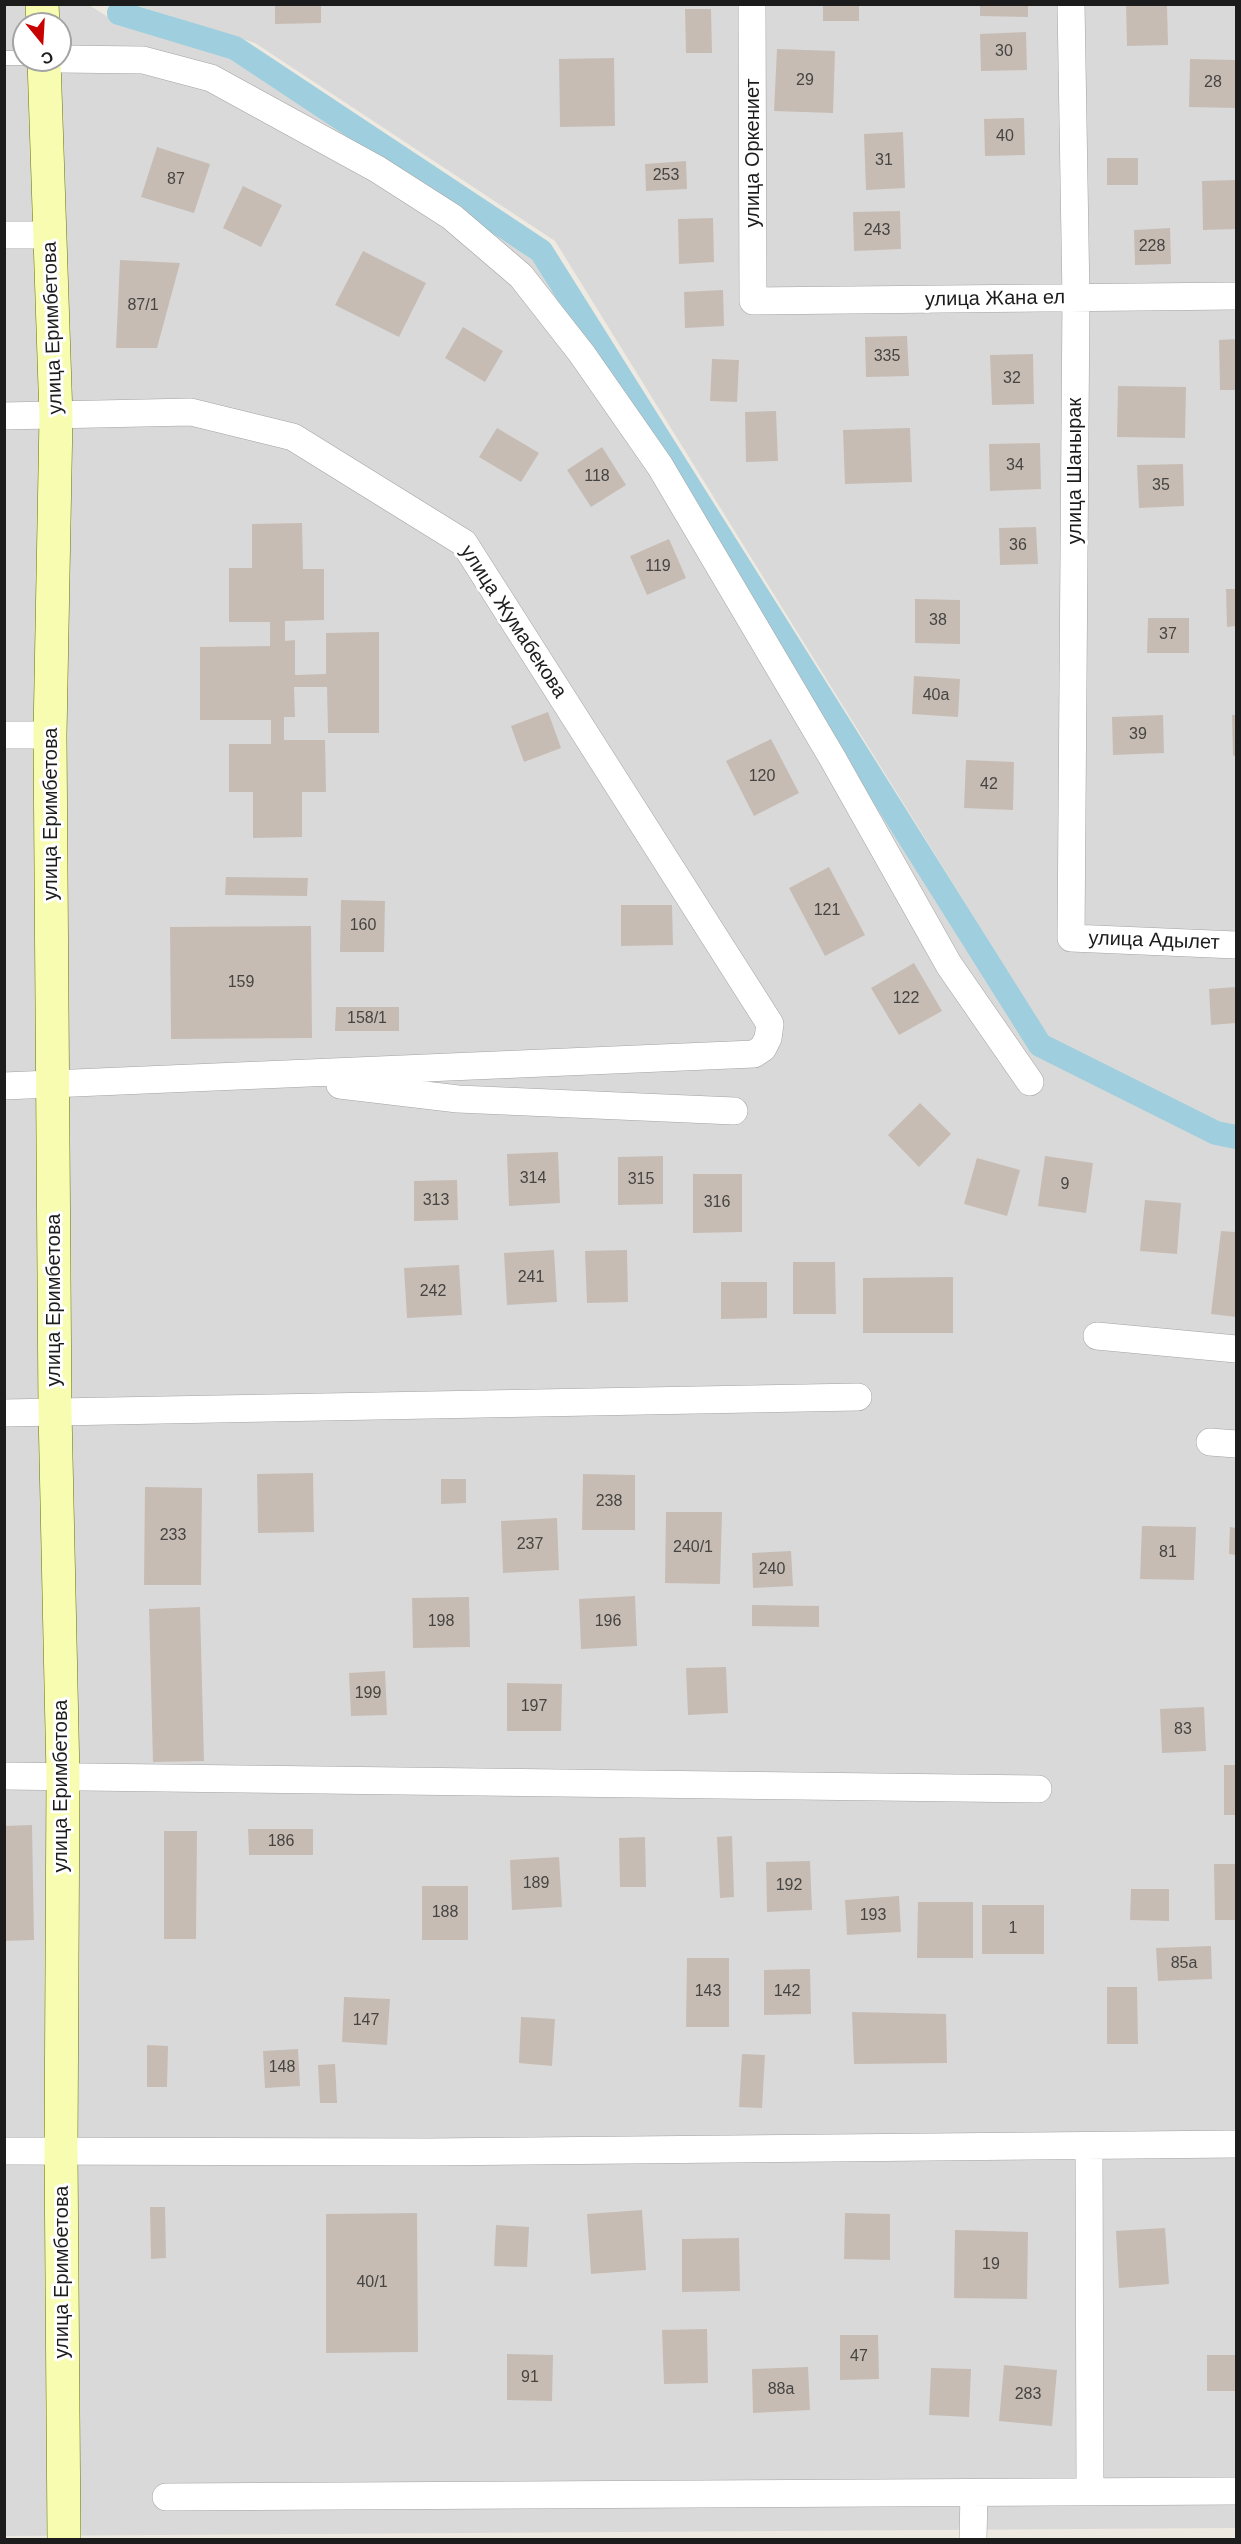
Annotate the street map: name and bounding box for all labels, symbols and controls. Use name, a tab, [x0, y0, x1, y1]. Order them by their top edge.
north arrow	[12, 12, 72, 72]
house number: 30	[995, 42, 1013, 62]
text: С	[39, 48, 55, 68]
house number: 29	[796, 71, 814, 91]
house number: 28	[1204, 73, 1222, 93]
street label: улица Оркениет	[741, 78, 765, 228]
house number: 40	[996, 127, 1014, 147]
house number: 31	[875, 151, 893, 171]
house number: 253	[653, 166, 679, 186]
house number: 87	[167, 170, 185, 190]
house number: 243	[864, 221, 890, 241]
house number: 228	[1139, 237, 1165, 257]
street label: улица Еримбетова	[38, 241, 68, 415]
street label: улица Жана ел	[925, 286, 1065, 312]
house number: 87/1	[127, 296, 159, 316]
house number: 335	[874, 347, 900, 367]
house number: 32	[1003, 369, 1021, 389]
street label: улица Шанырак	[1063, 398, 1087, 544]
house number: 34	[1006, 456, 1024, 476]
house number: 118	[584, 467, 610, 487]
house number: 35	[1152, 476, 1170, 496]
house number: 36	[1009, 536, 1027, 556]
street label: улица Жумабекова	[455, 541, 571, 703]
house number: 119	[645, 557, 671, 577]
house number: 38	[929, 611, 947, 631]
house number: 37	[1159, 625, 1177, 645]
house number: 40а	[923, 686, 949, 706]
house number: 39	[1129, 725, 1147, 745]
street label: улица Еримбетова	[39, 728, 63, 900]
house number: 120	[749, 767, 775, 787]
house number: 42	[980, 775, 998, 795]
house number: 121	[814, 901, 840, 921]
house number: 160	[350, 916, 376, 936]
street label: улица Адылет	[1088, 927, 1220, 955]
house number: 159	[228, 973, 254, 993]
house number: 122	[893, 989, 919, 1009]
house number: 158/1	[347, 1009, 387, 1029]
house number: 314	[520, 1169, 546, 1189]
house number: 315	[628, 1170, 654, 1190]
house number: 9	[1061, 1175, 1069, 1195]
house number: 313	[423, 1191, 449, 1211]
house number: 316	[704, 1193, 730, 1213]
street label: улица Еримбетова	[42, 1214, 66, 1386]
house number: 241	[518, 1268, 544, 1288]
house number: 242	[420, 1282, 446, 1302]
house number: 238	[596, 1492, 622, 1512]
house number: 233	[160, 1526, 186, 1546]
house number: 237	[517, 1535, 543, 1555]
house number: 240/1	[673, 1538, 713, 1558]
house number: 81	[1159, 1543, 1177, 1563]
house number: 240	[759, 1560, 785, 1580]
house number: 198	[428, 1612, 454, 1632]
house number: 196	[595, 1612, 621, 1632]
house number: 199	[355, 1684, 381, 1704]
house number: 197	[521, 1697, 547, 1717]
street label: улица Еримбетова	[49, 1700, 73, 1872]
house number: 83	[1174, 1720, 1192, 1740]
house number: 186	[268, 1832, 294, 1852]
house number: 189	[523, 1874, 549, 1894]
house number: 192	[776, 1876, 802, 1896]
house number: 188	[432, 1903, 458, 1923]
house number: 193	[860, 1906, 886, 1926]
house number: 1	[1009, 1919, 1017, 1939]
house number: 85а	[1171, 1954, 1197, 1974]
house number: 143	[695, 1982, 721, 2002]
house number: 142	[774, 1982, 800, 2002]
house number: 147	[353, 2011, 379, 2031]
house number: 148	[269, 2058, 295, 2078]
street label: улица Еримбетова	[50, 2186, 74, 2358]
house number: 19	[982, 2255, 1000, 2275]
house number: 40/1	[356, 2273, 388, 2293]
house number: 47	[850, 2347, 868, 2367]
house number: 91	[521, 2368, 539, 2388]
house number: 88а	[768, 2380, 794, 2400]
house number: 283	[1015, 2385, 1041, 2405]

